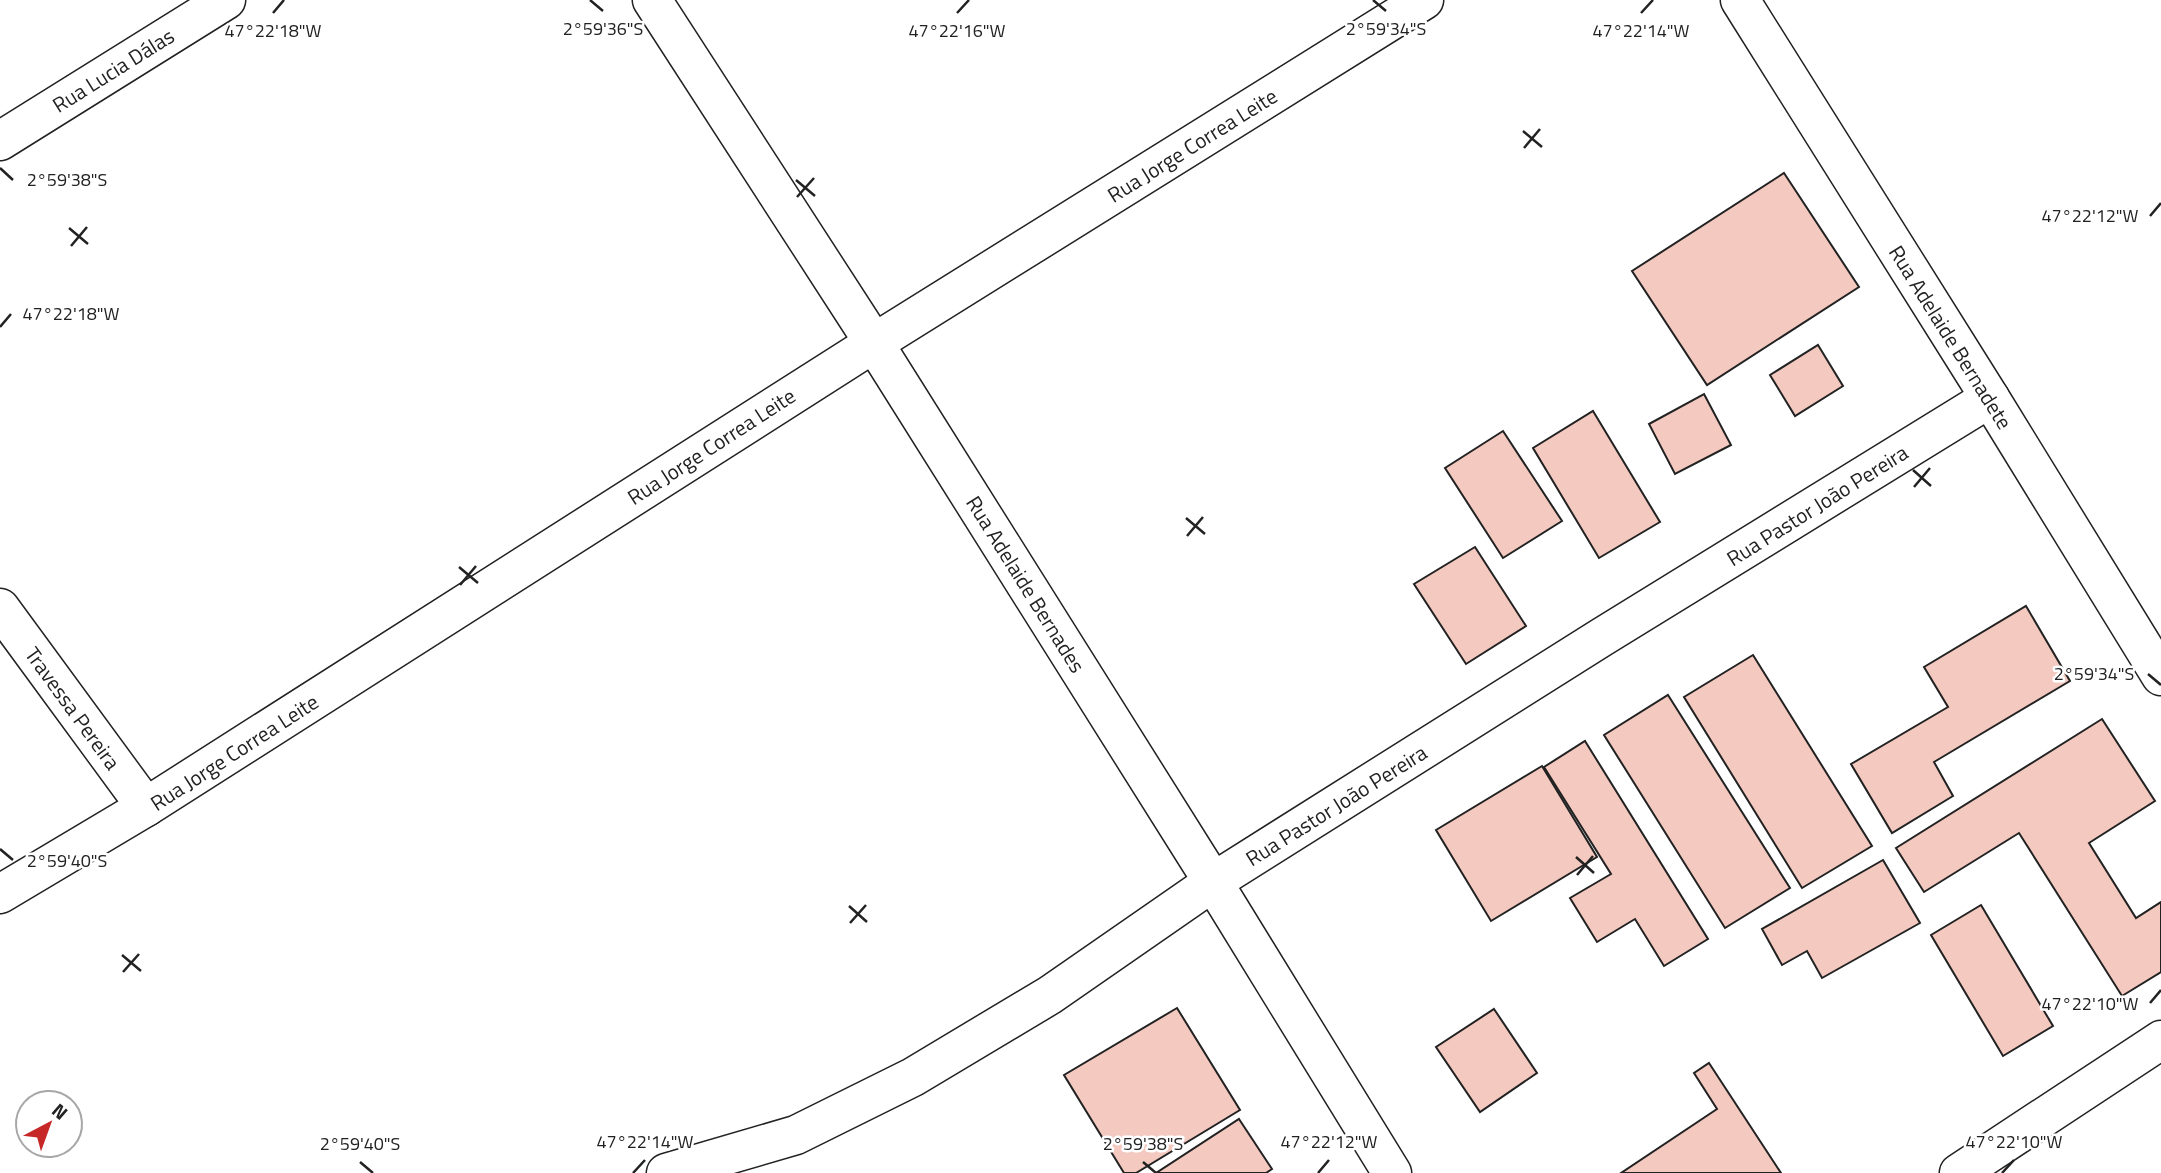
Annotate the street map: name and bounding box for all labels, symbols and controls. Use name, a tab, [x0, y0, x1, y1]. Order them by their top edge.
text: 2°59'36"S	[563, 15, 643, 42]
text: 2°59'34"S	[1346, 15, 1426, 42]
text: 47°22'18"W	[225, 17, 322, 44]
text: 47°22'16"W	[909, 17, 1006, 44]
text: 47°22'14"W	[1593, 17, 1690, 44]
street label: Rua Lucia Dálas	[46, 20, 180, 120]
street label: Rua Jorge Correa Leite	[1101, 80, 1283, 210]
text: 2°59'38"S	[27, 166, 107, 193]
text: 47°22'12"W	[2042, 202, 2139, 229]
street label: Rua Adelaide Bernadete	[1881, 239, 2021, 435]
text: 47°22'18"W	[23, 300, 120, 327]
street label: Rua Jorge Correa Leite	[621, 380, 801, 512]
street label: Rua Pastor João Pereira	[1720, 436, 1914, 574]
street label: Rua Adelaide Bernades	[958, 489, 1094, 679]
street label: Travessa Pereira	[17, 640, 129, 776]
text: 2°59'34"S	[2054, 660, 2134, 687]
street label: Rua Jorge Correa Leite	[144, 686, 324, 818]
street label: Rua Pastor João Pereira	[1239, 736, 1433, 874]
text: 2°59'40"S	[27, 847, 107, 874]
text: 47°22'10"W	[2042, 990, 2139, 1017]
north arrow	[14, 1089, 84, 1159]
text: N	[46, 1096, 75, 1126]
text: 47°22'14"W	[597, 1128, 694, 1155]
text: 47°22'12"W	[1281, 1128, 1378, 1155]
text: 47°22'10"W	[1966, 1128, 2063, 1155]
text: 2°59'40"S	[320, 1130, 400, 1157]
text: 2°59'38"S	[1103, 1130, 1183, 1157]

